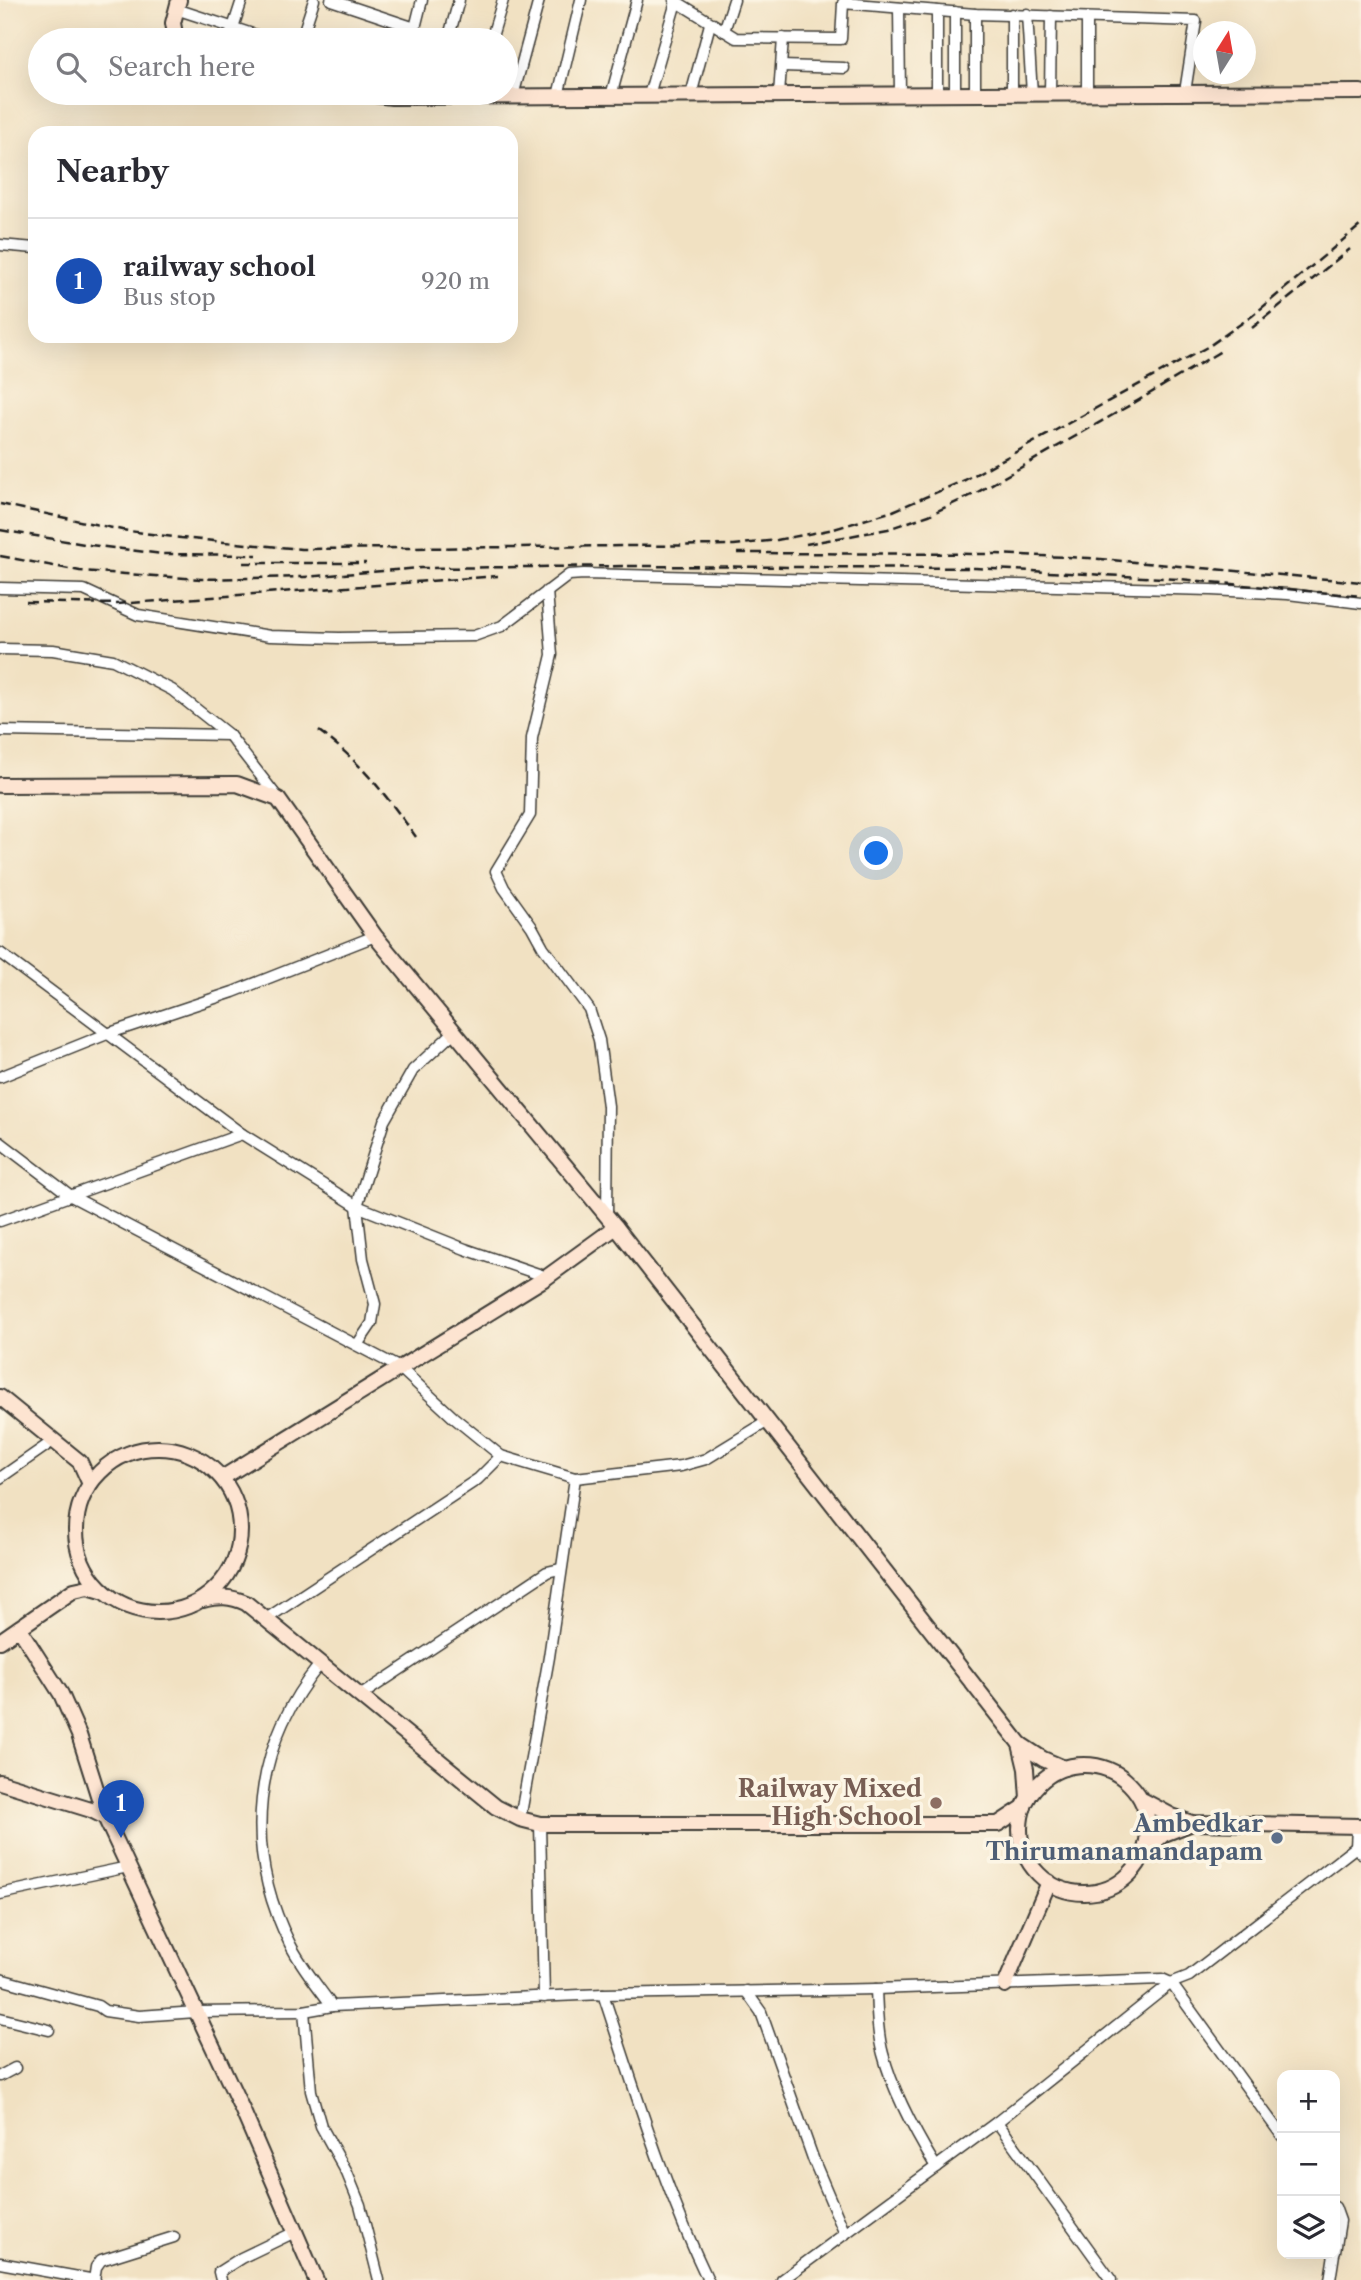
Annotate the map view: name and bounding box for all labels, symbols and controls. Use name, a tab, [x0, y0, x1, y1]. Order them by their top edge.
north arrow	[1193, 21, 1256, 84]
search box	[28, 28, 518, 105]
icon: search	[52, 48, 90, 86]
text: Search here	[108, 51, 255, 83]
text: Nearby	[56, 153, 169, 190]
text: railway school	[123, 251, 316, 283]
text: 1	[74, 267, 84, 295]
text: 920 m	[421, 267, 490, 295]
text: Bus stop	[123, 283, 216, 311]
your location	[859, 836, 893, 870]
place label: Railway Mixed High School	[738, 1774, 922, 1831]
pin: 1	[98, 1780, 144, 1838]
marker: Railway Mixed High School	[928, 1795, 944, 1811]
place label: Ambedkar Thirumanamandapam	[986, 1809, 1263, 1866]
marker: Ambedkar Thirumanamandapam	[1269, 1830, 1285, 1846]
map controls	[1277, 2070, 1340, 2259]
button: +	[1277, 2070, 1340, 2133]
button: −	[1277, 2133, 1340, 2196]
button: layers	[1277, 2196, 1340, 2259]

